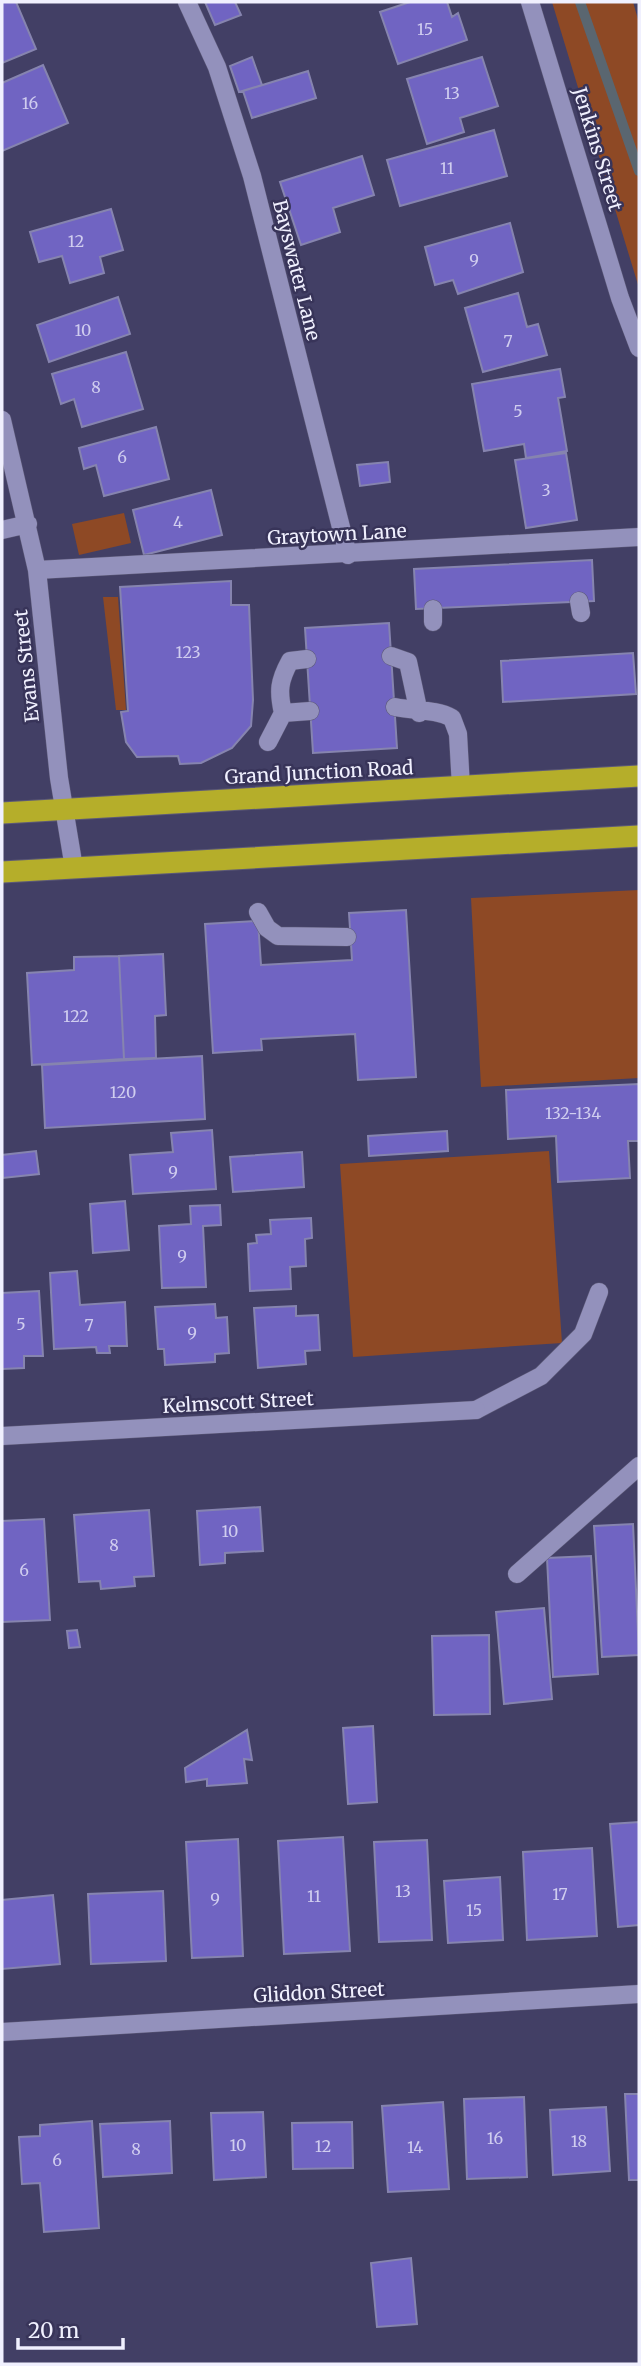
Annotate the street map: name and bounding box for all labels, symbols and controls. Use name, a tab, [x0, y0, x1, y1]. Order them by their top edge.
house number: 15	[417, 19, 433, 39]
house number: 13	[444, 83, 460, 103]
street label: Jenkins Street	[568, 83, 628, 214]
house number: 16	[22, 93, 38, 113]
house number: 11	[440, 158, 454, 178]
street label: Bayswater Lane	[268, 197, 326, 343]
house number: 12	[68, 231, 84, 251]
house number: 9	[469, 250, 479, 270]
house number: 10	[75, 320, 91, 340]
house number: 7	[503, 331, 513, 351]
house number: 8	[91, 377, 101, 397]
house number: 5	[513, 401, 523, 421]
house number: 6	[117, 447, 127, 467]
house number: 3	[541, 480, 551, 500]
house number: 4	[173, 512, 183, 532]
street label: Graytown Lane	[267, 518, 407, 550]
street label: Evans Street	[8, 608, 44, 724]
house number: 123	[175, 642, 201, 662]
street label: Grand Junction Road	[224, 755, 414, 789]
house number: 122	[63, 1006, 89, 1026]
house number: 120	[110, 1082, 136, 1102]
house number: 132-134	[545, 1103, 601, 1123]
house number: 9	[168, 1162, 178, 1182]
house number: 9	[177, 1246, 187, 1266]
house number: 5	[16, 1314, 26, 1334]
house number: 7	[84, 1315, 94, 1335]
house number: 9	[187, 1323, 197, 1343]
street label: Kelmscott Street	[162, 1386, 315, 1418]
house number: 10	[222, 1521, 238, 1541]
house number: 8	[109, 1535, 119, 1555]
house number: 6	[19, 1560, 29, 1580]
house number: 13	[395, 1881, 411, 1901]
house number: 17	[552, 1884, 568, 1904]
house number: 11	[307, 1886, 321, 1906]
house number: 9	[210, 1889, 220, 1909]
house number: 15	[466, 1900, 482, 1920]
street label: Gliddon Street	[253, 1977, 386, 2007]
house number: 16	[487, 2128, 503, 2148]
house number: 18	[571, 2131, 587, 2151]
house number: 10	[230, 2135, 246, 2155]
house number: 12	[315, 2136, 331, 2156]
house number: 14	[407, 2137, 423, 2157]
house number: 8	[131, 2139, 141, 2159]
house number: 6	[52, 2150, 62, 2170]
scale bar	[18, 2306, 122, 2350]
text: 20 m	[28, 2317, 80, 2344]

